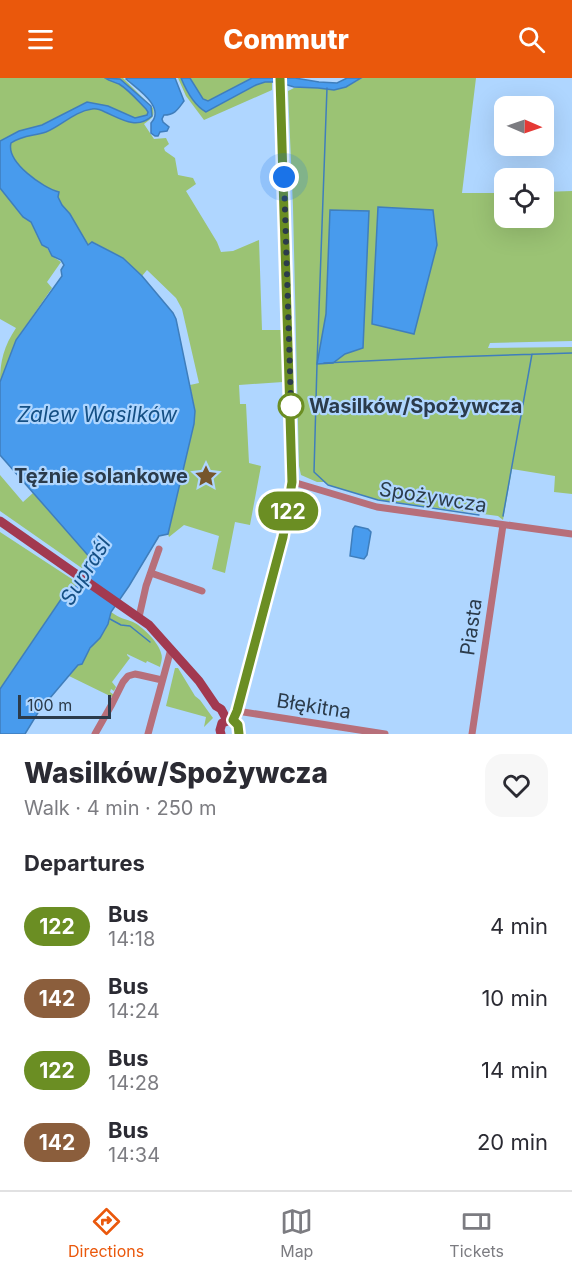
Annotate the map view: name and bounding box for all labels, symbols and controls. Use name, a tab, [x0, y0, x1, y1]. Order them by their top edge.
icon: menu	[24, 23, 57, 56]
text: Commutr	[223, 23, 349, 56]
icon: search	[515, 23, 548, 56]
north arrow	[494, 96, 554, 156]
map controls	[494, 96, 554, 228]
your location	[269, 162, 299, 192]
button: locate	[494, 168, 554, 228]
marker: Wasilków/Spożywcza	[278, 393, 304, 419]
place label: Wasilków/Spożywcza	[309, 394, 522, 418]
water label: Zalew Wasilków	[17, 402, 178, 427]
place icon: Tężnie solankowe	[193, 463, 219, 489]
place label: Tężnie solankowe	[14, 464, 188, 488]
street label: Spożywcza	[378, 477, 488, 517]
line badge: 122	[254, 492, 322, 530]
text: 122	[270, 499, 306, 524]
water label: Supraśl	[54, 532, 116, 610]
street label: Piasta	[455, 597, 487, 657]
street label: Błękitna	[275, 688, 353, 724]
scale bar	[18, 692, 111, 720]
text: 100 m	[27, 695, 72, 715]
button: heart	[485, 754, 548, 817]
text: Wasilków/Spożywcza	[24, 756, 328, 790]
text: Walk · 4 min · 250 m	[24, 796, 217, 820]
text: Departures	[24, 850, 145, 876]
text: Bus	[108, 901, 149, 927]
text: 4 min	[490, 913, 548, 939]
text: 122	[39, 914, 75, 939]
text: 14:18	[108, 927, 155, 951]
text: Bus	[108, 973, 149, 999]
text: 10 min	[481, 985, 548, 1011]
text: 142	[39, 986, 75, 1011]
text: 14:24	[108, 999, 160, 1023]
text: Bus	[108, 1045, 149, 1071]
text: 14 min	[481, 1057, 548, 1083]
text: 122	[39, 1058, 75, 1083]
text: 14:28	[108, 1071, 159, 1095]
text: Bus	[108, 1117, 149, 1143]
text: 20 min	[477, 1129, 548, 1155]
text: 142	[39, 1130, 75, 1155]
text: 14:34	[108, 1143, 160, 1167]
tab: Directions	[68, 1205, 144, 1261]
tab: Map	[280, 1205, 313, 1261]
tab: Tickets	[449, 1205, 504, 1261]

